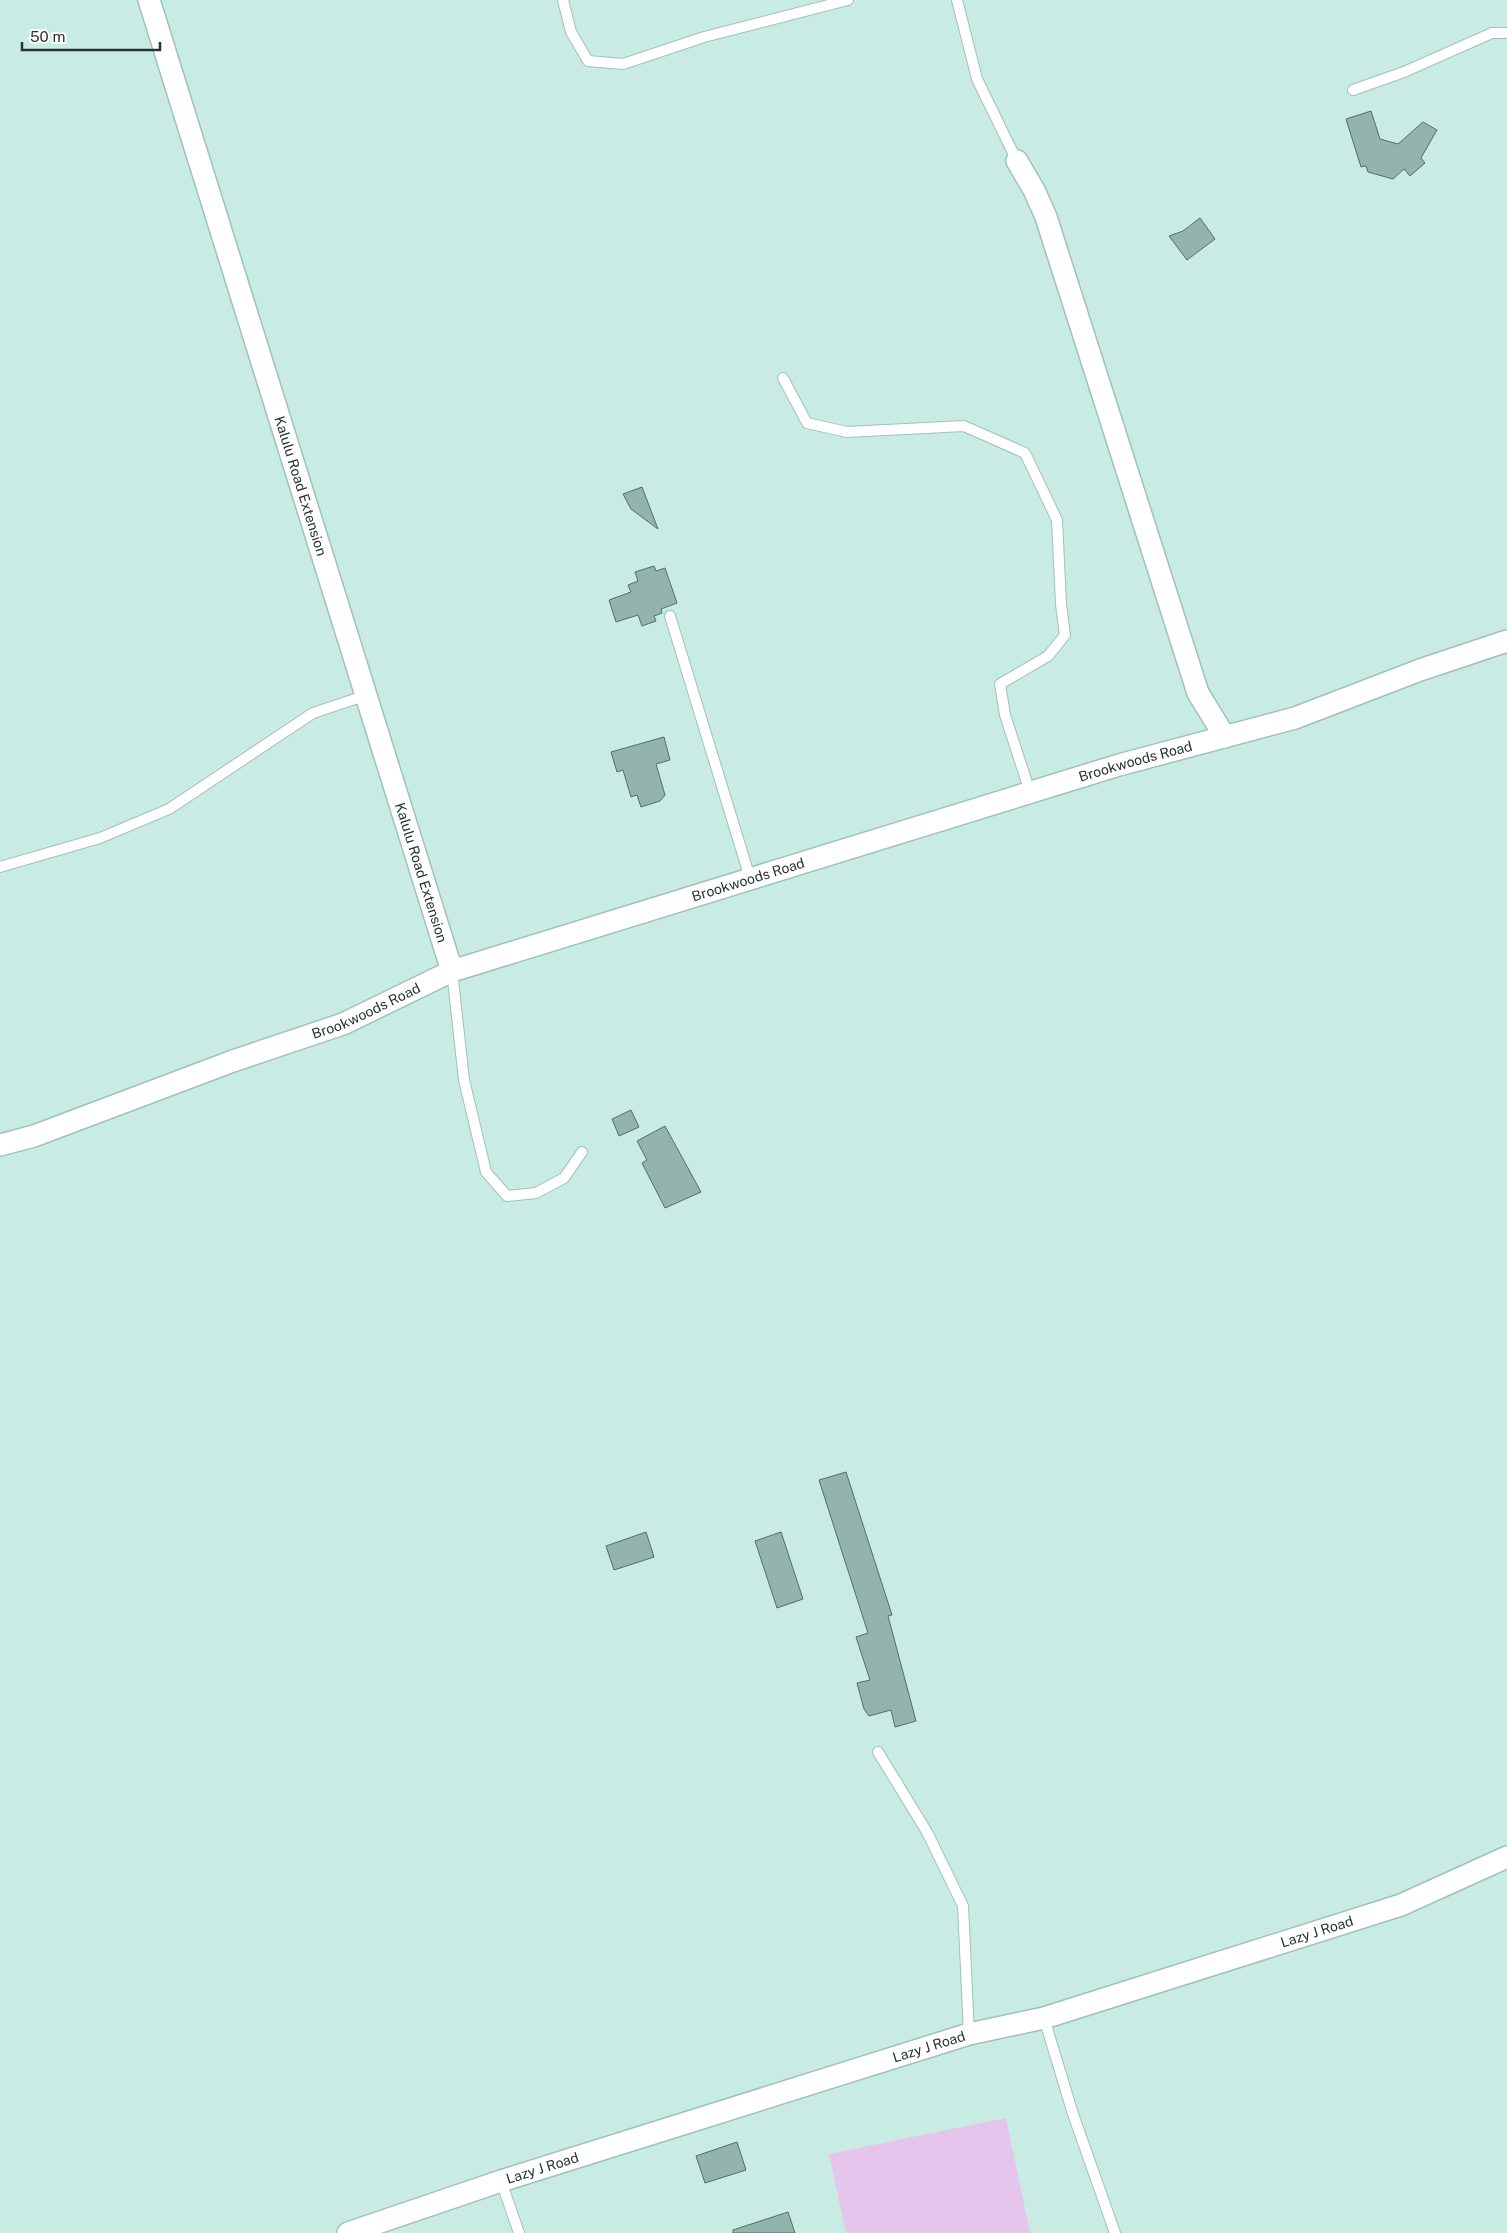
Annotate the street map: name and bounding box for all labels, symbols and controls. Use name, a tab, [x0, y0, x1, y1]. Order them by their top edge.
scale bar	[22, 20, 160, 52]
text: 50 m	[30, 28, 65, 45]
street label: Kalulu Road Extension	[271, 414, 330, 558]
street label: Brookwoods Road	[1077, 738, 1194, 785]
street label: Kalulu Road Extension	[392, 801, 451, 944]
street label: Brookwoods Road	[690, 855, 807, 904]
street label: Brookwoods Road	[310, 980, 423, 1042]
street label: Lazy J Road	[1279, 1913, 1355, 1951]
street label: Lazy J Road	[891, 2028, 967, 2066]
street label: Lazy J Road	[504, 2149, 581, 2187]

